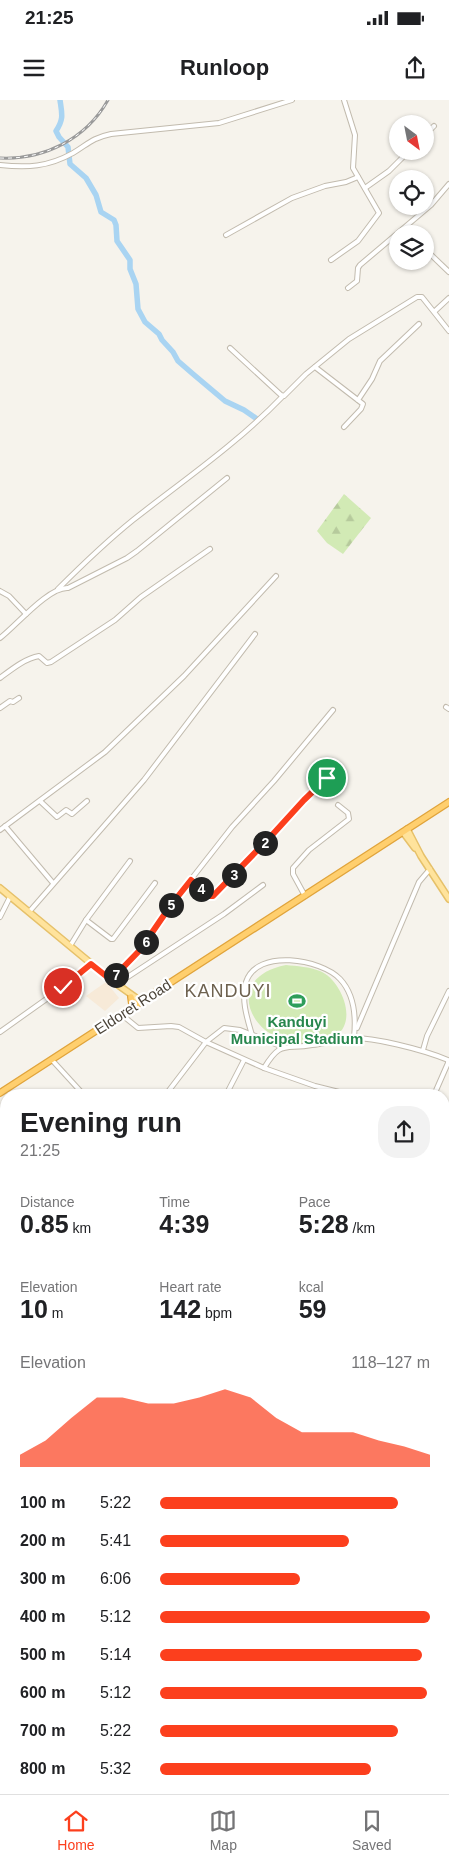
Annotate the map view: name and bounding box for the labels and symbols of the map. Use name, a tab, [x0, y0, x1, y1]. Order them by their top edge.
north arrow	[389, 115, 434, 160]
pin	[306, 757, 348, 799]
pin: 2	[252, 830, 278, 856]
pin: 3	[222, 862, 246, 888]
pin: 4	[188, 876, 214, 902]
pin: 5	[158, 892, 184, 918]
pin: 6	[134, 930, 158, 954]
pin: 7	[104, 962, 128, 988]
pin	[42, 966, 84, 1008]
street label: Eldoret Road	[91, 976, 174, 1038]
district label: KANDUYI	[184, 981, 272, 1001]
sports icon: Kanduyi Municipal Stadium	[287, 991, 307, 1011]
place label: Kanduyi Municipal Stadium	[231, 1013, 363, 1047]

